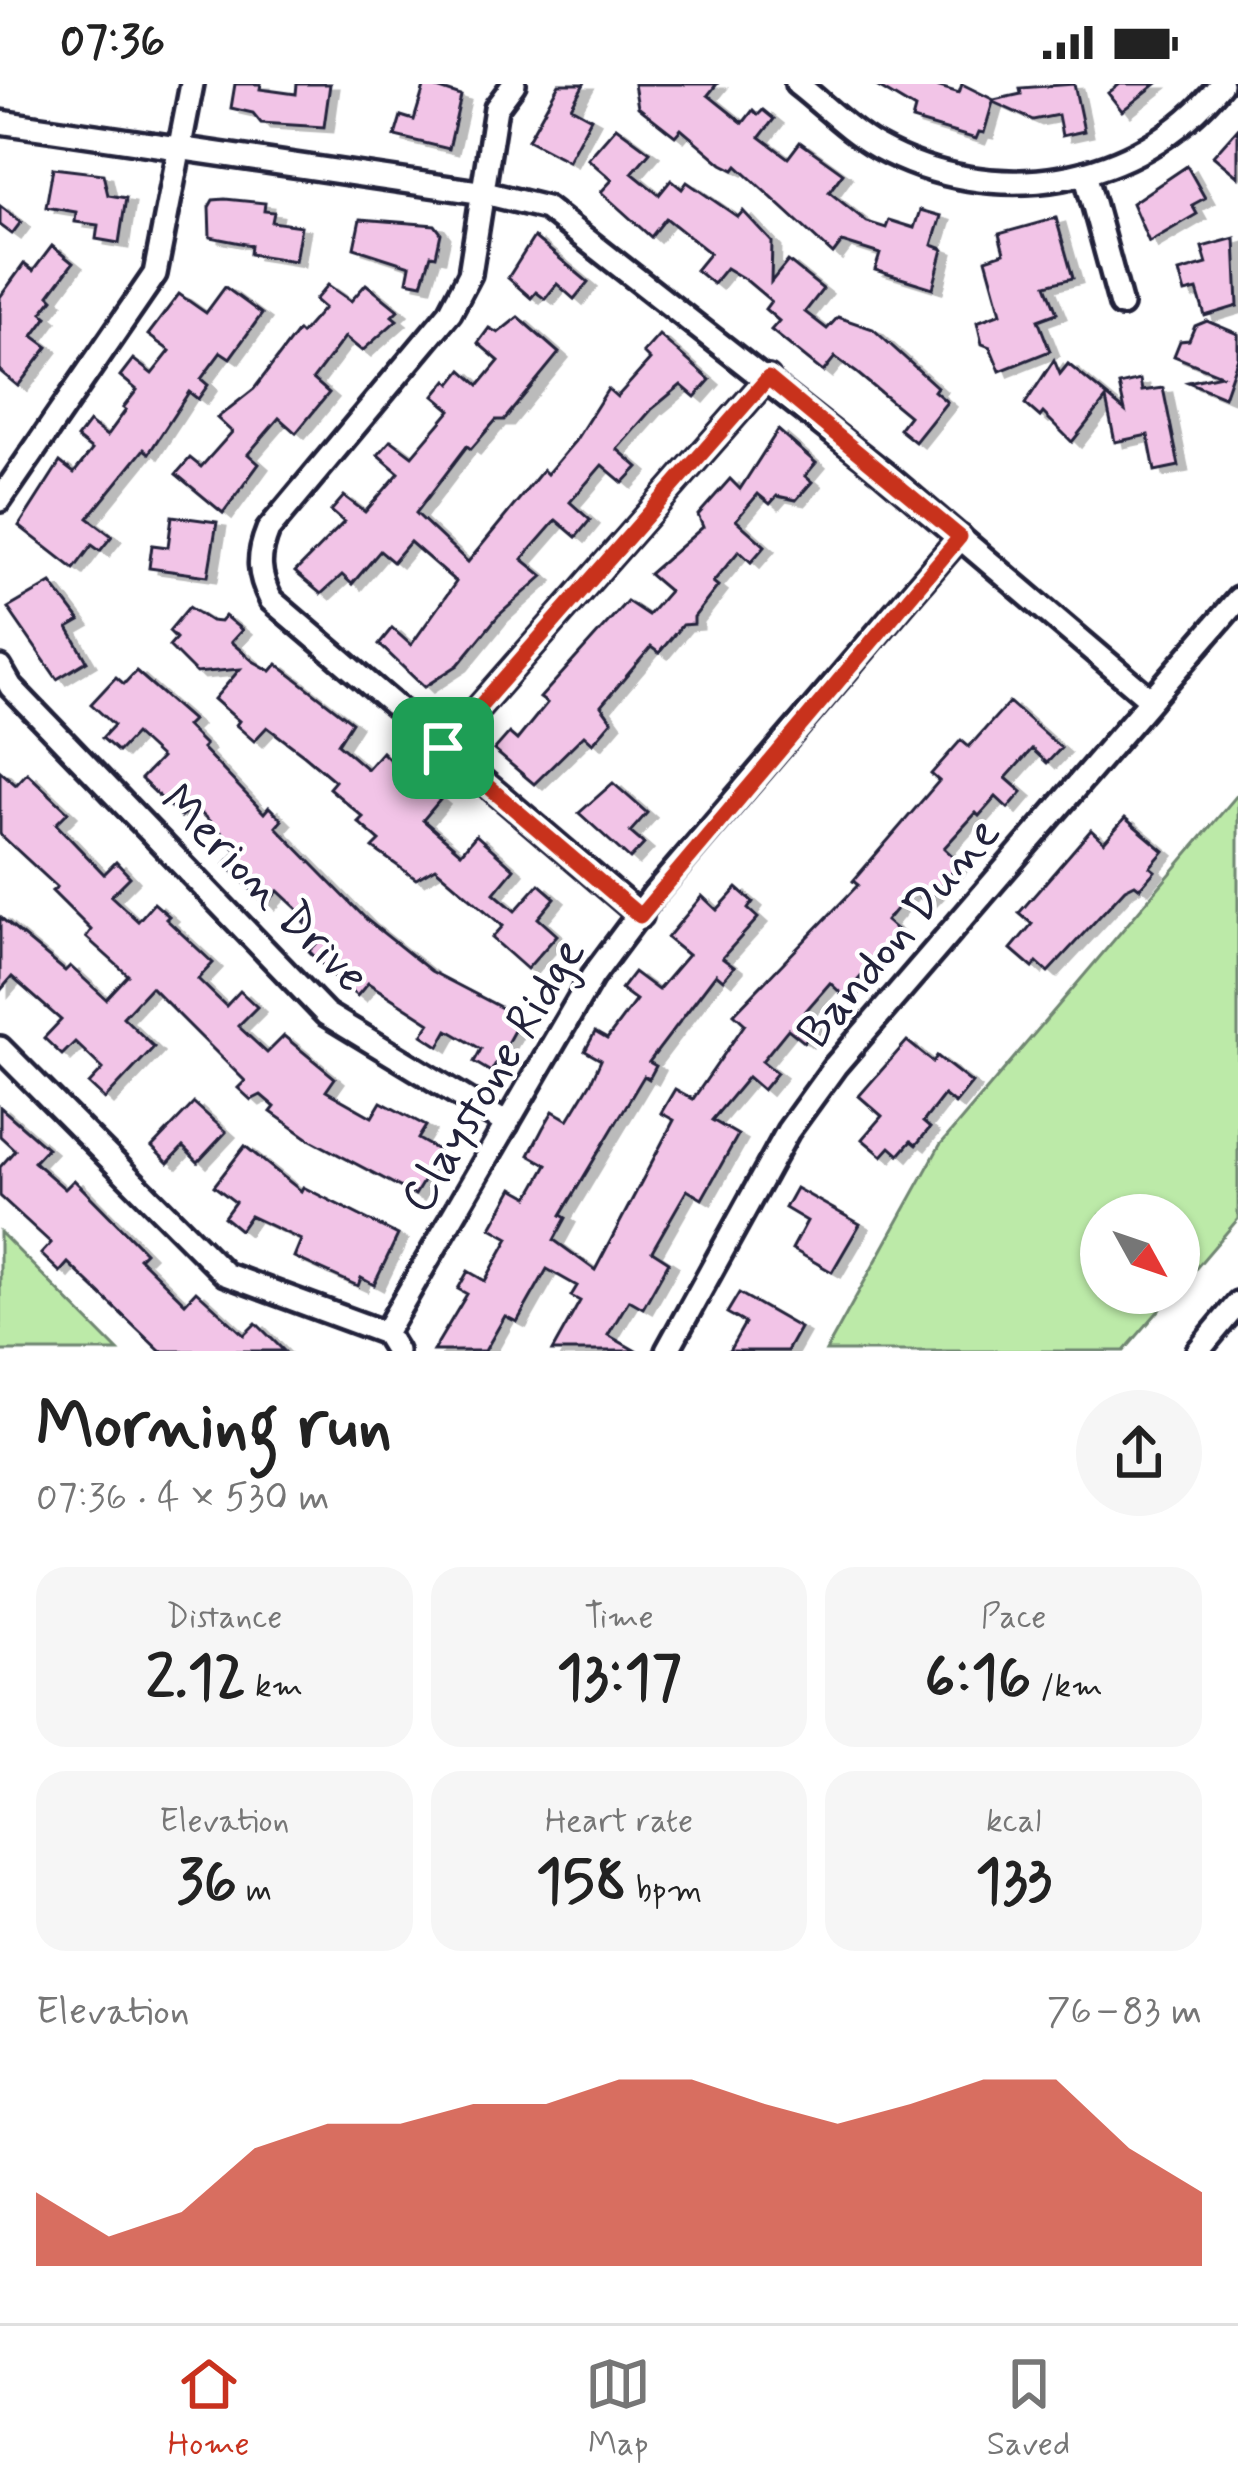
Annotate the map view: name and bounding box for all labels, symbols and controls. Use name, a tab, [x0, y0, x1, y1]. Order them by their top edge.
text: 07:36	[60, 13, 165, 72]
pin	[392, 697, 494, 799]
icon: arrive	[410, 715, 476, 781]
street label: Merion Drive	[145, 771, 382, 1008]
street label: Bandon Dune	[784, 804, 1015, 1062]
street label: Claystone Ridge	[387, 926, 601, 1225]
north arrow	[1080, 1194, 1200, 1314]
map controls	[1080, 1194, 1200, 1314]
text: Morning run	[36, 1385, 392, 1471]
button: share	[1076, 1390, 1202, 1516]
text: 07:36 · 4 × 530 m	[36, 1473, 330, 1524]
text: Distance	[166, 1596, 282, 1640]
text: Time	[584, 1596, 654, 1640]
text: Pace	[981, 1596, 1046, 1640]
text: 2.12	[146, 1640, 246, 1719]
text: 13:17	[556, 1640, 682, 1719]
text: 6:16	[925, 1640, 1031, 1719]
text: km	[246, 1665, 303, 1709]
text: /km	[1031, 1665, 1103, 1709]
text: Elevation	[159, 1800, 289, 1844]
text: Heart rate	[545, 1800, 693, 1844]
text: kcal	[986, 1800, 1041, 1844]
text: 36	[177, 1844, 237, 1923]
text: 158	[536, 1844, 627, 1923]
text: 133	[975, 1844, 1052, 1923]
text: m	[237, 1869, 272, 1913]
text: bpm	[627, 1869, 702, 1913]
text: Elevation	[36, 1987, 190, 2038]
text: 76–83 m	[1047, 1987, 1202, 2038]
tab: Home	[168, 2351, 250, 2467]
tab: Map	[585, 2351, 651, 2467]
tab: Saved	[987, 2351, 1070, 2467]

